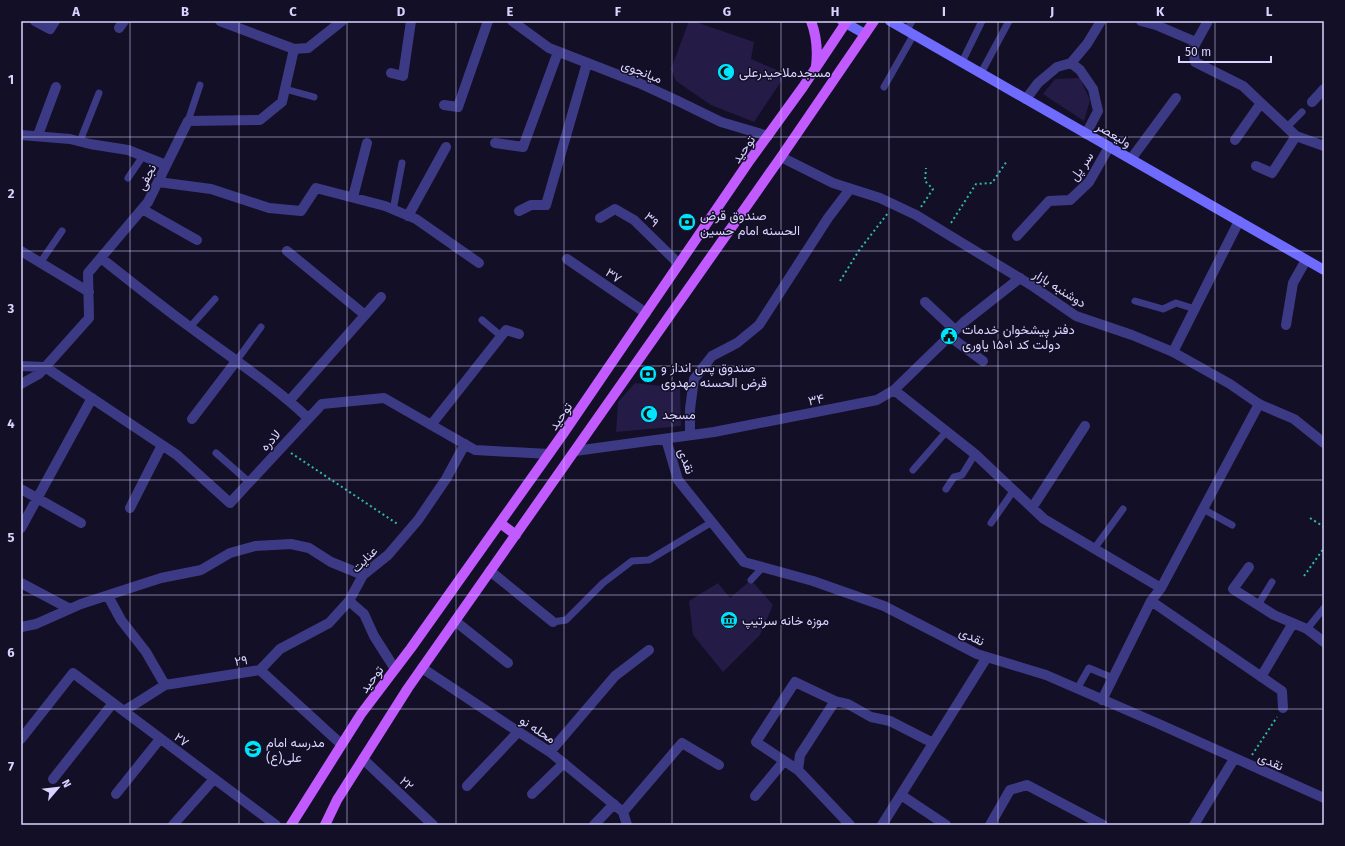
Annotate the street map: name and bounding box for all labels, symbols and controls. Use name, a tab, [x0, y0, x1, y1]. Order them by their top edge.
text: A	[71, 4, 80, 19]
text: B	[181, 4, 189, 19]
text: C	[289, 4, 297, 19]
text: D	[397, 4, 406, 19]
text: E	[507, 4, 514, 19]
text: F	[615, 4, 622, 19]
text: G	[723, 4, 731, 19]
text: H	[831, 4, 839, 19]
text: I	[942, 4, 946, 19]
text: J	[1049, 4, 1054, 19]
text: K	[1156, 4, 1165, 19]
text: L	[1266, 4, 1273, 19]
scale bar	[1179, 38, 1271, 64]
text: 50 m	[1185, 45, 1211, 59]
street label: میانجوی	[619, 57, 664, 87]
mosque icon: مسجدملاحیدرعلی	[716, 62, 736, 82]
place label: مسجدملاحیدرعلی	[739, 65, 831, 81]
text: 1	[8, 72, 14, 87]
street label: ولیعصر	[1092, 118, 1134, 151]
street label: توحید	[729, 133, 759, 166]
street label: سر پل	[1066, 149, 1098, 185]
street label: نجفی	[134, 161, 160, 193]
text: 2	[8, 186, 15, 201]
place label: صندوق قرض الحسنه امام حسین	[700, 208, 800, 239]
street label: ۳۹	[641, 209, 662, 230]
bank icon: صندوق قرض الحسنه امام حسین	[677, 212, 697, 232]
street label: ۳۷	[603, 265, 625, 286]
street label: دوشنبه بازار	[1029, 266, 1089, 311]
text: 3	[7, 301, 15, 316]
place label: دفتر پیشخوان خدمات دولت کد ۱۵۰۱ یاوری	[962, 322, 1075, 353]
public building icon: دفتر پیشخوان خدمات دولت کد ۱۵۰۱ یاوری	[939, 326, 959, 346]
place label: صندوق پس انداز و قرض الحسنه مهدوی	[661, 360, 767, 391]
bank icon: صندوق پس انداز و قرض الحسنه مهدوی	[638, 364, 658, 384]
street label: ۳۴	[807, 391, 825, 408]
street label: توحید	[546, 400, 576, 433]
mosque icon: مسجد	[639, 404, 659, 424]
place label: مسجد	[662, 407, 696, 422]
text: 4	[7, 416, 15, 431]
street label: لادره	[257, 427, 284, 455]
street label: نقدی	[674, 446, 698, 477]
text: 5	[8, 530, 15, 545]
street label: عنایت	[348, 543, 381, 576]
museum icon: موزه خانه سرتیپ	[719, 610, 739, 630]
place label: موزه خانه سرتیپ	[742, 613, 829, 630]
street label: نقدی	[956, 624, 987, 650]
text: 6	[7, 645, 15, 660]
street label: ۲۹	[233, 652, 249, 669]
street label: توحید	[356, 663, 387, 696]
street label: محله نو	[516, 712, 558, 747]
street label: ۲۷	[171, 729, 192, 750]
place label: مدرسه امام علی(ع)	[266, 735, 325, 767]
school or university icon: مدرسه امام علی(ع)	[243, 739, 263, 759]
street label: نقدی	[1255, 749, 1286, 775]
text: 7	[8, 759, 14, 774]
north arrow	[38, 768, 78, 808]
street label: ۲۲	[397, 773, 417, 794]
text: N	[59, 777, 74, 790]

